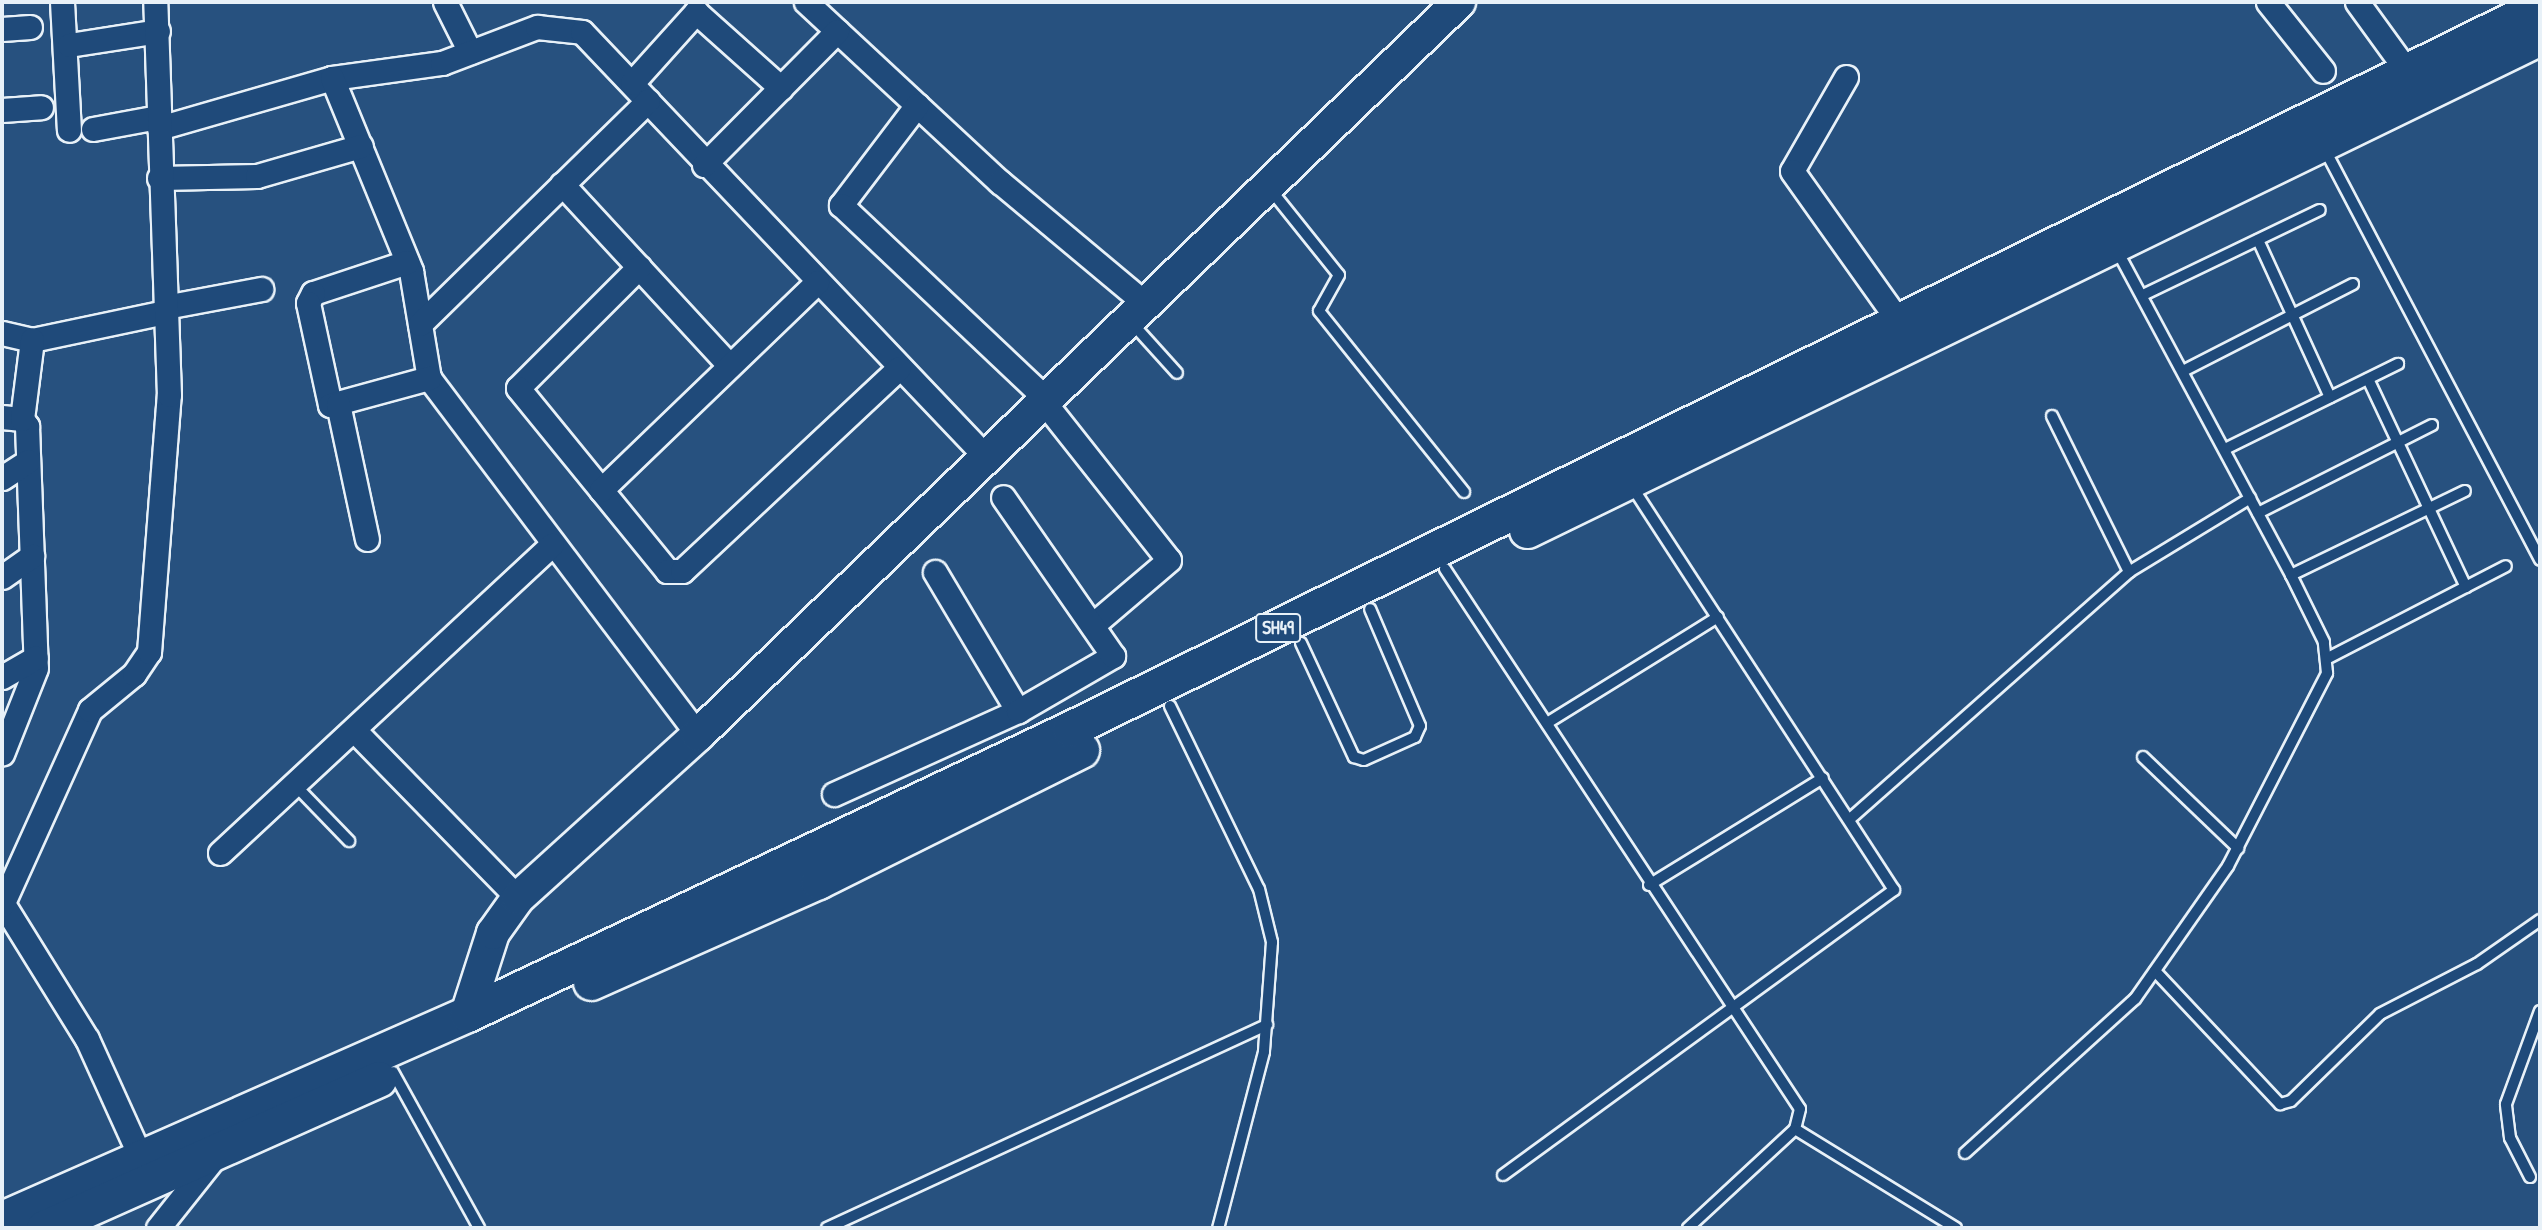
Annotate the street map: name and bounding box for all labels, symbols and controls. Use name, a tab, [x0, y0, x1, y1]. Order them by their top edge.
road number: SH49	[1254, 612, 1302, 643]

